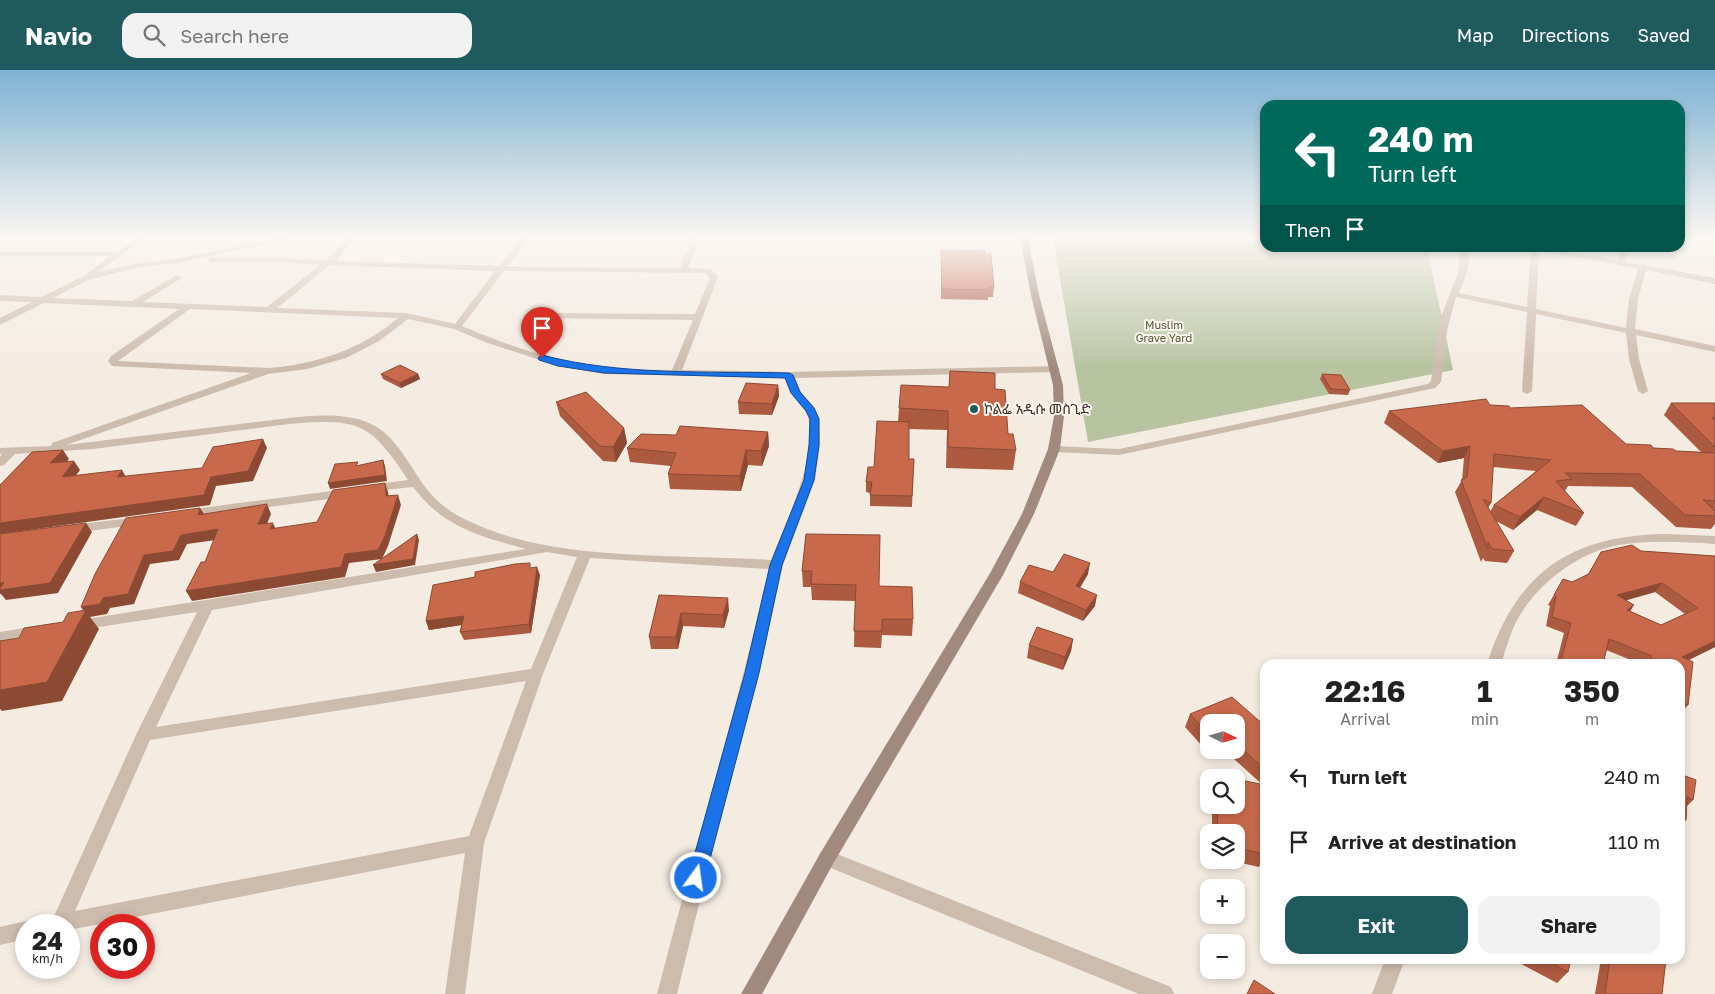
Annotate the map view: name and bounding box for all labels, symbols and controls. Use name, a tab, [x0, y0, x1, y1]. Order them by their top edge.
search box	[122, 13, 472, 58]
text: Navio	[25, 21, 92, 50]
icon: search	[140, 21, 168, 49]
text: Search here	[180, 24, 289, 47]
text: Map	[1457, 24, 1493, 46]
text: Directions	[1521, 24, 1609, 46]
text: Saved	[1637, 24, 1690, 46]
text: 240 m	[1368, 118, 1473, 160]
icon: left	[1285, 120, 1350, 185]
text: Turn left	[1368, 160, 1457, 187]
icon: arrive	[1341, 215, 1369, 243]
text: Then	[1285, 218, 1331, 241]
pin	[521, 307, 563, 358]
icon: arrive	[528, 314, 556, 342]
park label: Muslim Grave Yard	[1136, 318, 1192, 344]
place label: ኮልፌ አዲሱ መስጊድ	[984, 400, 1090, 417]
marker: ኮልፌ አዲሱ መስጊድ	[968, 403, 980, 415]
text: 22:16	[1325, 673, 1406, 709]
text: 1	[1477, 673, 1493, 709]
text: 350	[1564, 673, 1620, 709]
text: Arrival	[1340, 709, 1390, 729]
text: min	[1471, 709, 1499, 729]
text: m	[1585, 709, 1599, 729]
north arrow	[1200, 714, 1245, 759]
map controls	[1200, 714, 1245, 979]
icon: left	[1285, 763, 1313, 791]
text: Turn left	[1328, 765, 1407, 788]
text: 240 m	[1604, 765, 1660, 788]
button: search	[1200, 769, 1245, 814]
button: layers	[1200, 824, 1245, 869]
icon: arrive	[1285, 828, 1313, 856]
text: Arrive at destination	[1328, 830, 1516, 853]
text: 110 m	[1608, 830, 1660, 853]
position arrow	[669, 851, 721, 903]
button: +	[1200, 879, 1245, 924]
button: Exit	[1285, 896, 1468, 954]
button: Share	[1478, 896, 1660, 954]
speed limit sign: 30	[90, 914, 155, 979]
text: 24	[32, 925, 63, 956]
button: −	[1200, 934, 1245, 979]
text: km/h	[32, 951, 63, 966]

